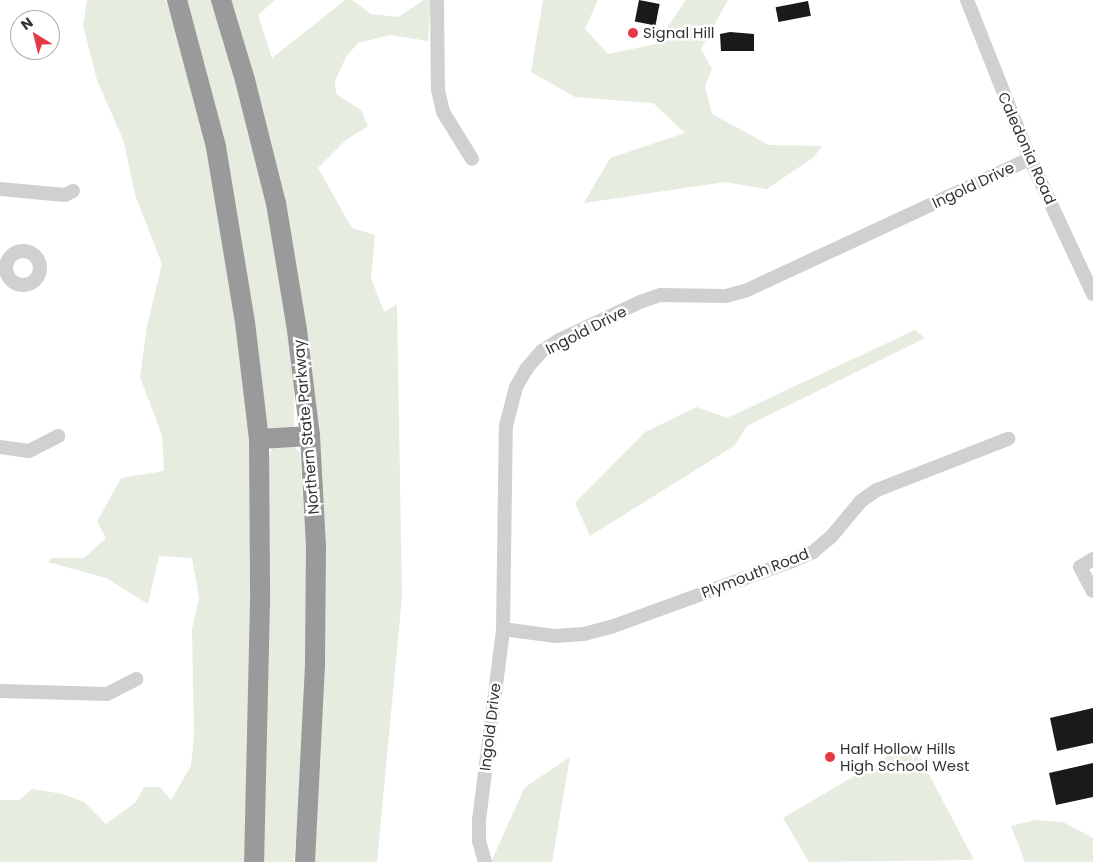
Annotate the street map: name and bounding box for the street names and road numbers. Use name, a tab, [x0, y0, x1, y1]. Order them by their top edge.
street label: Caledonia Road	[994, 89, 1060, 207]
street label: Ingold Drive	[929, 158, 1017, 212]
street label: Ingold Drive	[543, 302, 629, 358]
street label: Northern State Parkway	[289, 339, 323, 515]
street label: Plymouth Road	[699, 544, 811, 602]
street label: Ingold Drive	[476, 682, 504, 772]

